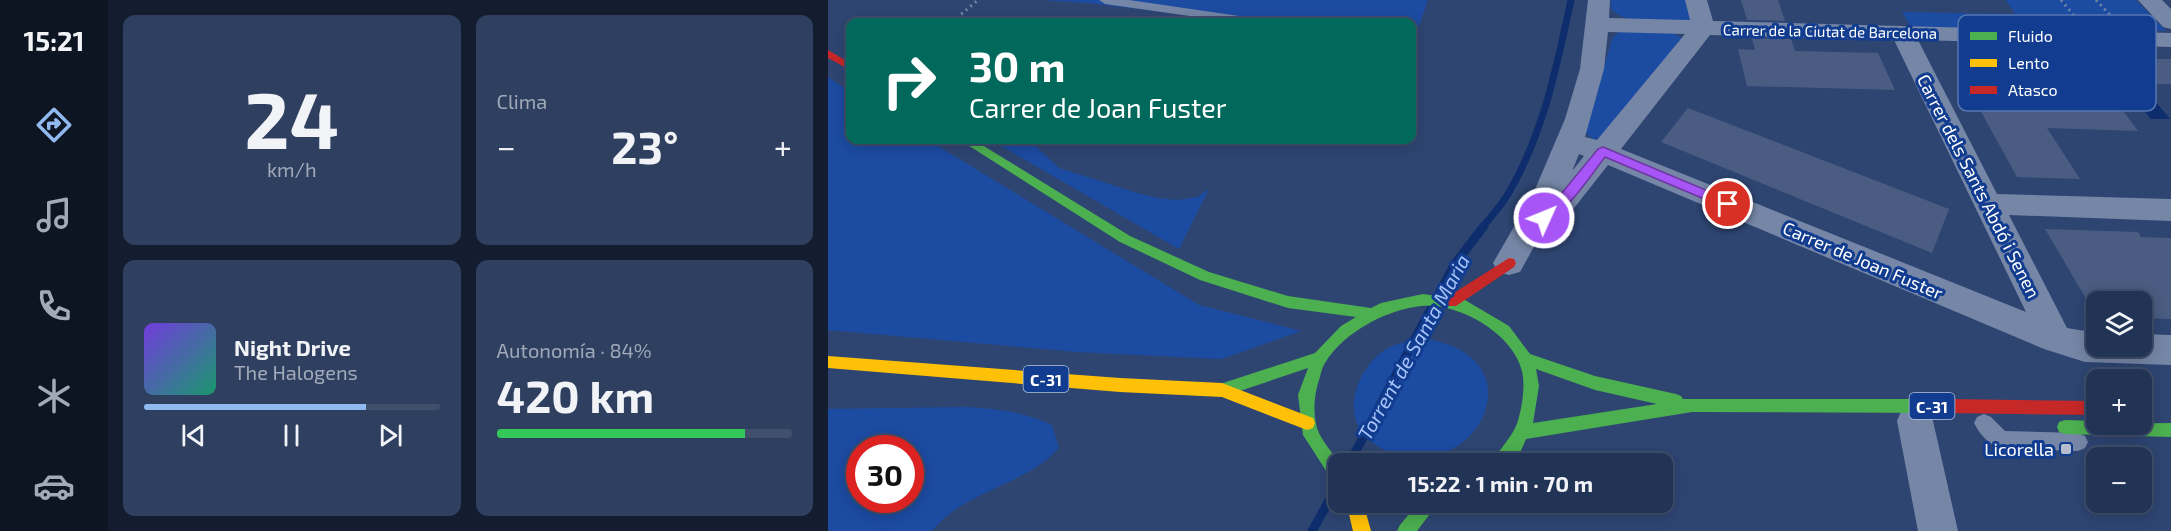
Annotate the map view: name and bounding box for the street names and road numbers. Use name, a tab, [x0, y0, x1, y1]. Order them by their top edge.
street label: Carrer de la Ciutat de Barcelona	[1723, 20, 1937, 42]
street label: Carrer dels Sants Abdó i Senen	[1913, 70, 2045, 302]
street label: Carrer de Joan Fuster	[1780, 216, 1946, 304]
road number: C-31	[1024, 366, 1068, 392]
road number: C-31	[1910, 393, 1954, 419]

